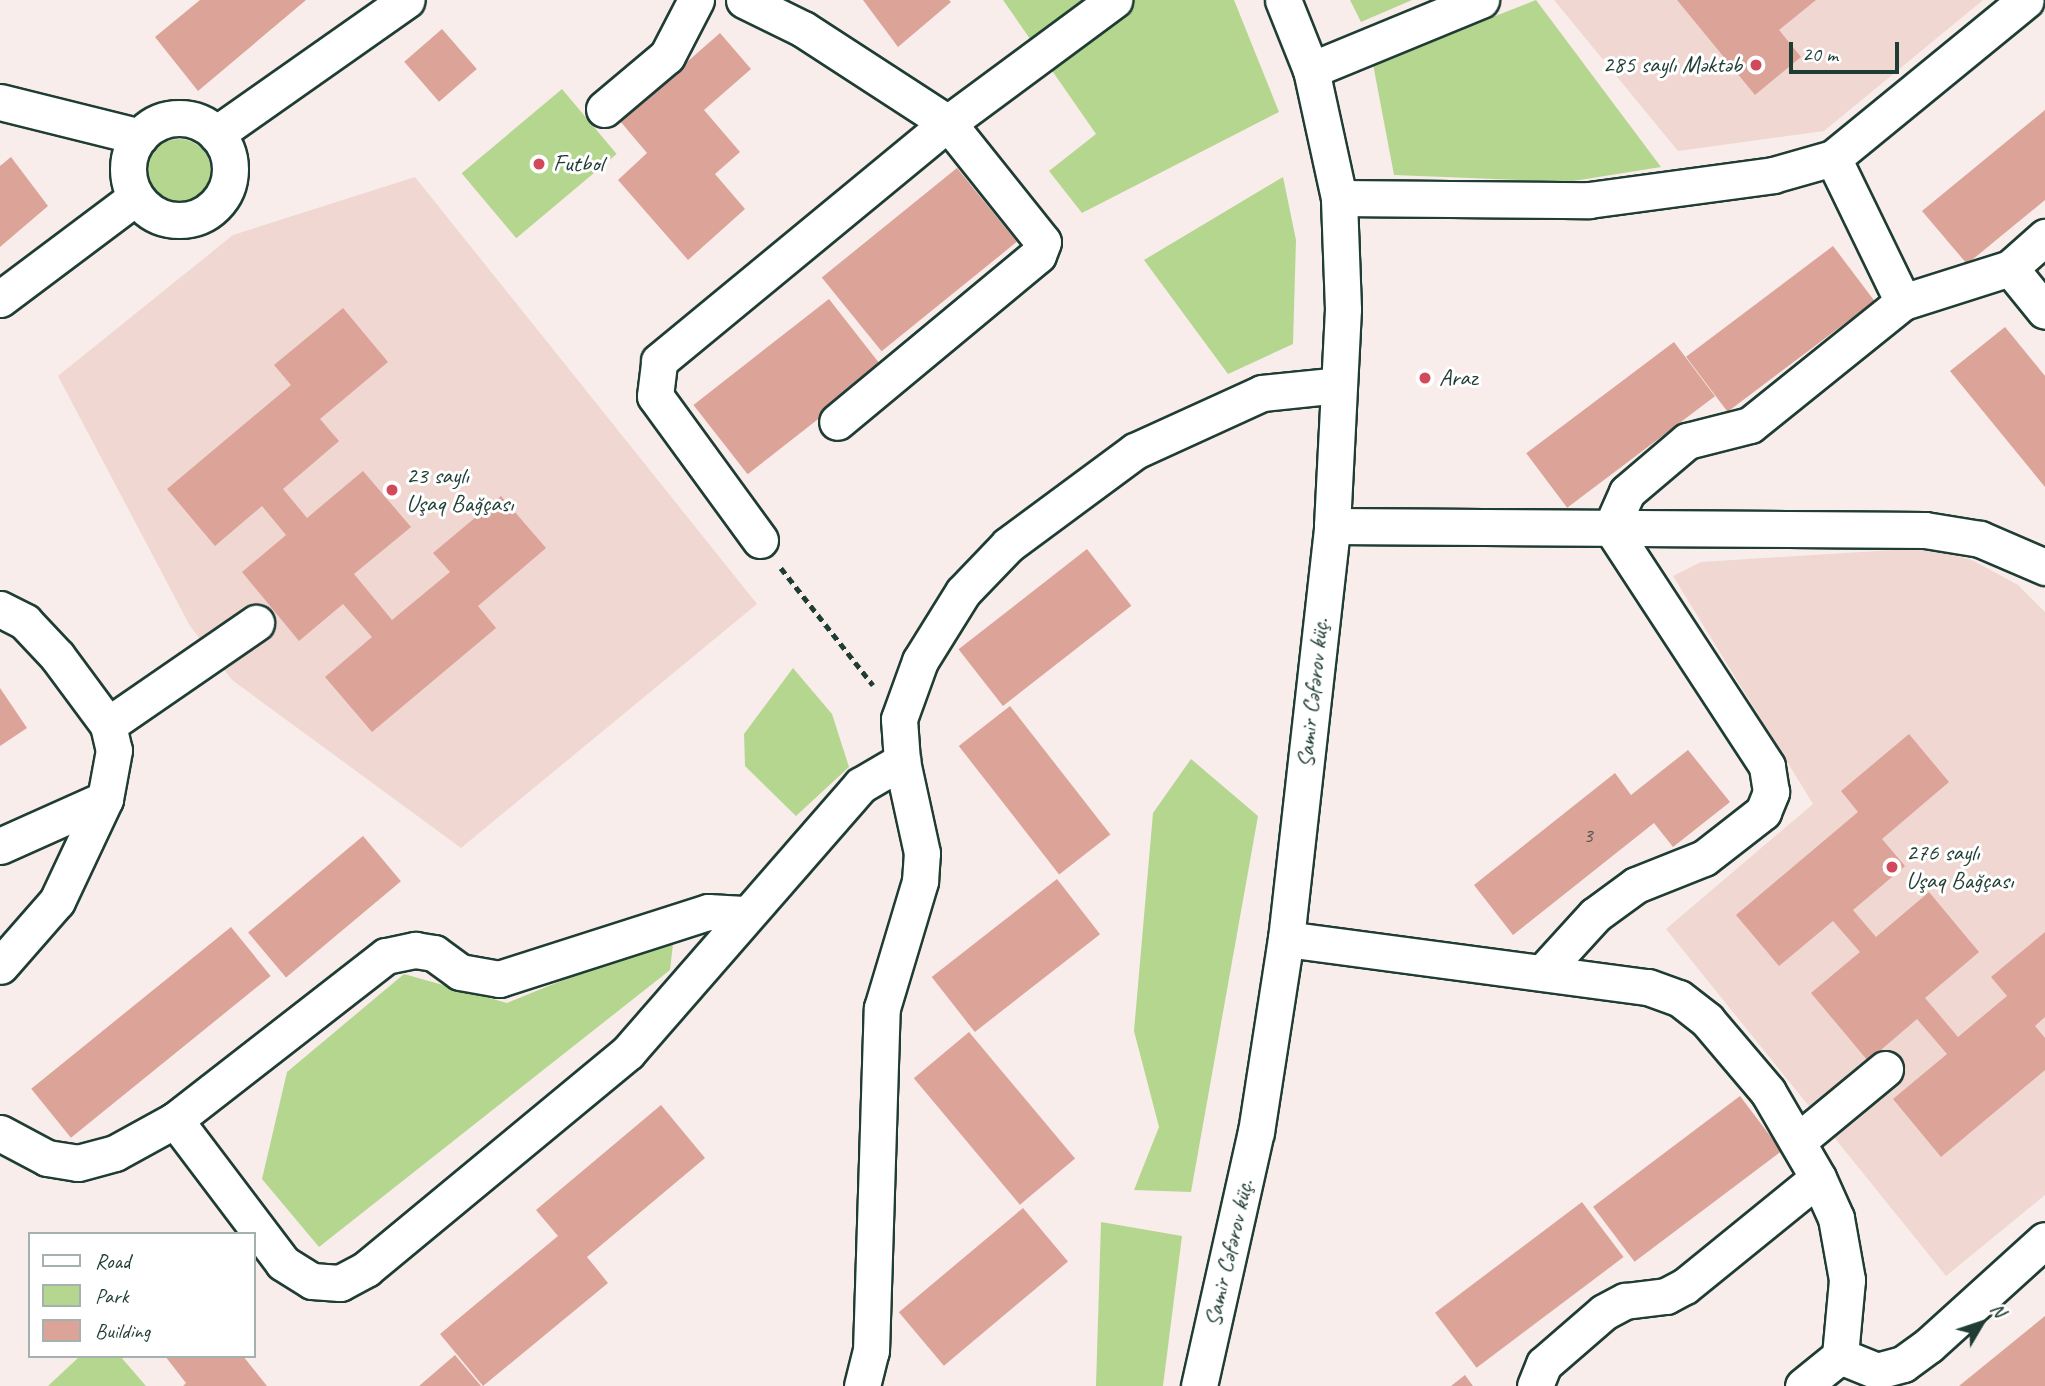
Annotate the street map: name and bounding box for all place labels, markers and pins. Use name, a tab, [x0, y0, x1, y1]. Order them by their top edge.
place label: 285 saylı Məktəb	[1603, 51, 1742, 79]
marker: 285 saylı Məktəb	[1748, 57, 1764, 73]
place label: Futbol	[553, 150, 603, 178]
marker: Futbol	[531, 156, 547, 172]
place label: Araz	[1439, 364, 1477, 392]
marker: Araz	[1417, 370, 1433, 386]
place label: 23 saylı Uşaq Bağçası	[406, 462, 514, 518]
marker: 23 saylı Uşaq Bağçası	[384, 482, 400, 498]
place label: 276 saylı Uşaq Bağçası	[1906, 839, 2014, 895]
marker: 276 saylı Uşaq Bağçası	[1884, 859, 1900, 875]

